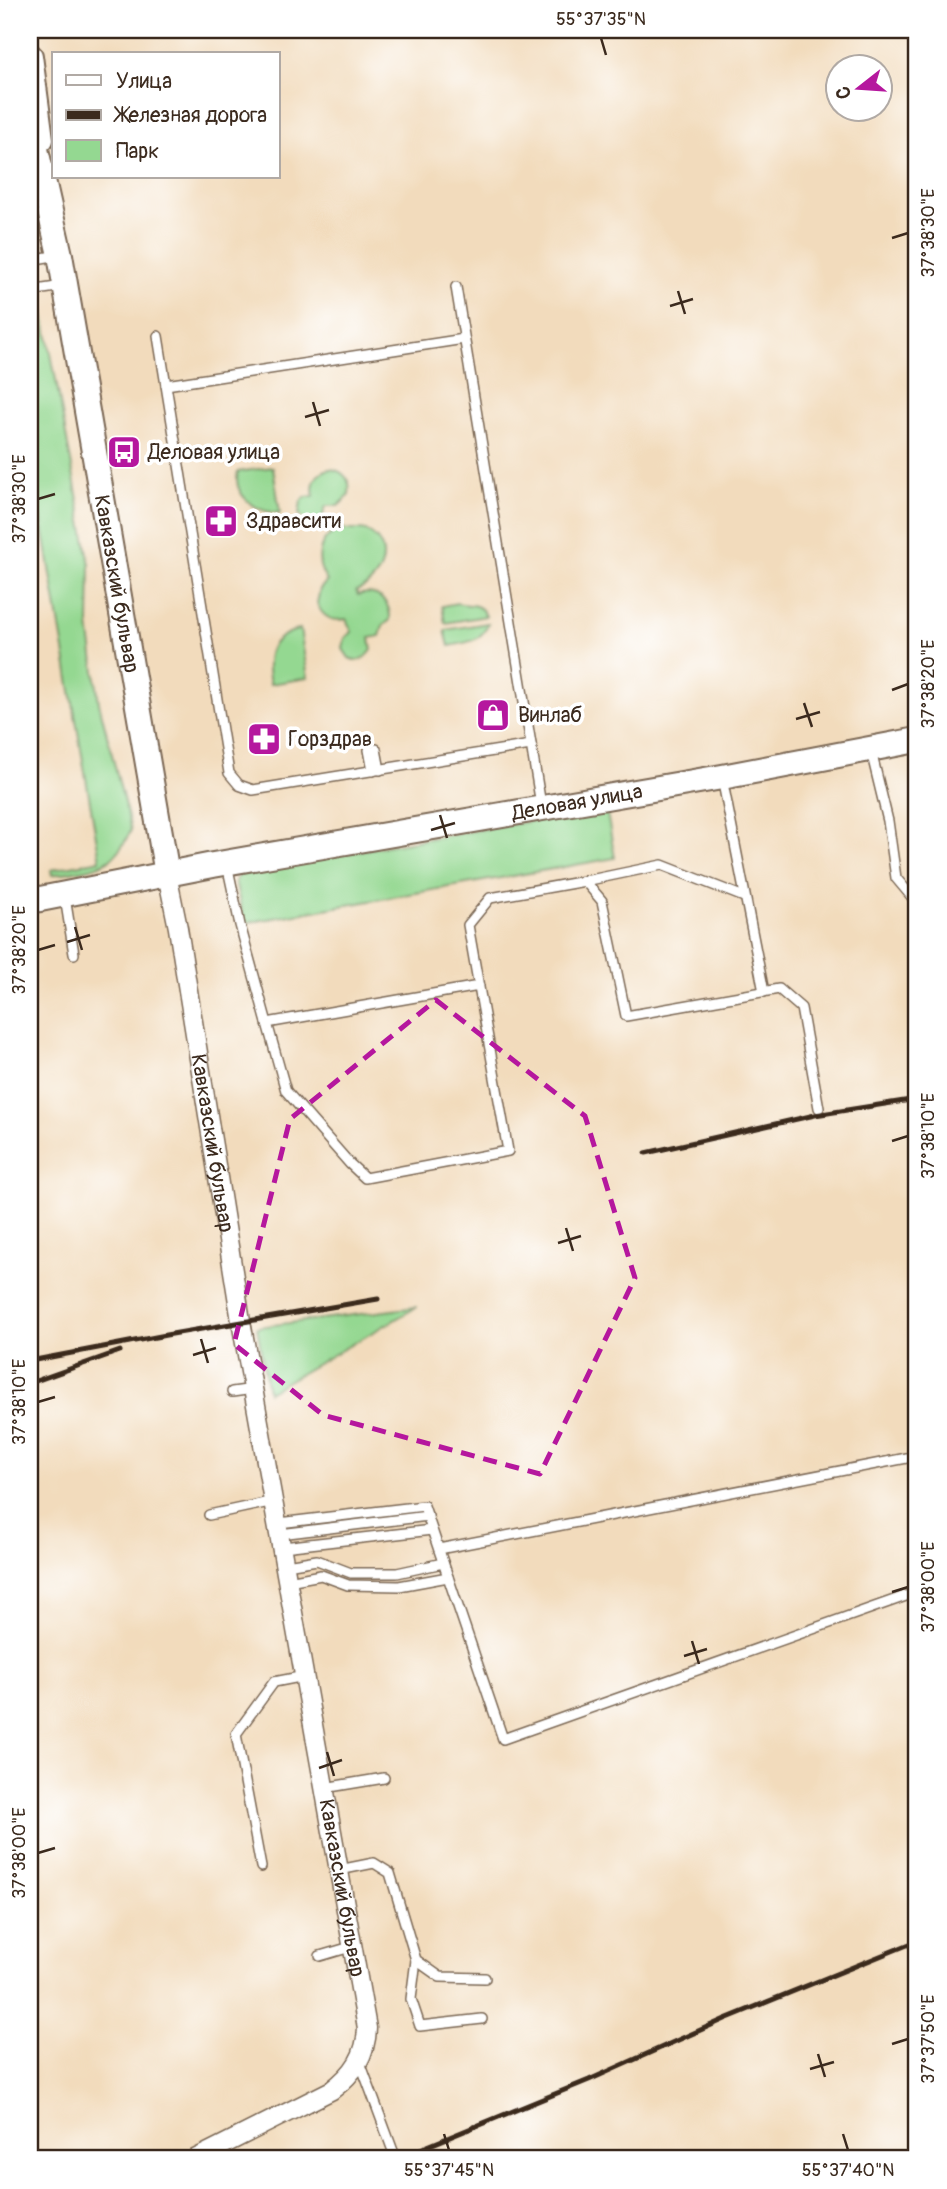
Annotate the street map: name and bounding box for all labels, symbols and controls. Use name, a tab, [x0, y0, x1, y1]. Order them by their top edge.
text: 55°37'35"N	[556, 8, 646, 31]
legend	[52, 52, 280, 178]
north arrow	[824, 52, 894, 122]
text: Улица	[116, 68, 172, 95]
text: С	[830, 83, 857, 102]
text: Железная дорога	[113, 102, 267, 129]
text: Парк	[116, 138, 159, 165]
text: 37°38'30"E	[917, 188, 940, 278]
bus stop icon: Деловая улица	[105, 433, 143, 471]
place label: Деловая улица	[147, 439, 280, 466]
text: 37°38'30"E	[8, 454, 31, 544]
street label: Кавказский бульвар	[88, 493, 145, 675]
pharmacy icon: Здравсити	[202, 502, 240, 540]
place label: Здравсити	[246, 508, 341, 535]
text: 37°38'20"E	[917, 639, 940, 729]
shop icon: Винлаб	[474, 696, 512, 734]
place label: Винлаб	[518, 702, 582, 729]
pharmacy icon: Горздрав	[245, 720, 283, 758]
place label: Горздрав	[288, 726, 372, 753]
street label: Деловая улица	[509, 778, 645, 827]
text: 37°38'20"E	[8, 905, 31, 995]
street label: Кавказский бульвар	[184, 1052, 240, 1234]
text: 37°38'10"E	[917, 1093, 940, 1179]
text: 37°38'10"E	[8, 1359, 31, 1445]
text: 37°38'00"E	[917, 1541, 940, 1633]
street label: Кавказский бульвар	[312, 1797, 371, 1979]
text: 37°38'00"E	[8, 1807, 31, 1899]
text: 37°37'50"E	[917, 1994, 940, 2084]
text: 55°37'45"N	[404, 2159, 494, 2182]
text: 55°37'40"N	[802, 2159, 894, 2182]

